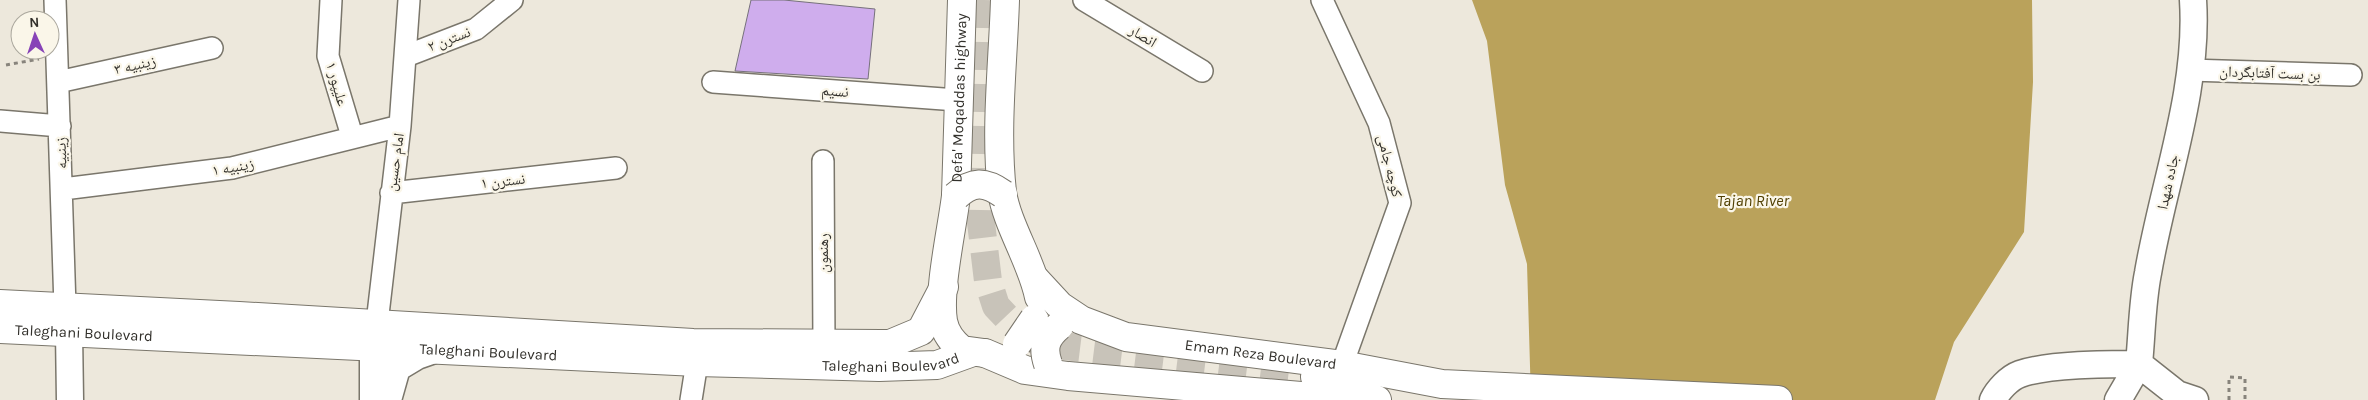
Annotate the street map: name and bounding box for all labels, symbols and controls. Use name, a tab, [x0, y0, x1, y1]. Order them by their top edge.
north arrow	[10, 10, 60, 60]
street label: Defa' Moqaddas highway	[947, 13, 971, 183]
text: N	[29, 14, 40, 31]
street label: انصار	[1125, 20, 1160, 51]
street label: نسترن ۲	[425, 23, 473, 56]
street label: زینبیه ۳	[112, 51, 158, 79]
street label: علیپور ۱	[322, 60, 352, 109]
street label: بن بست آفتابگردان	[2219, 62, 2321, 85]
street label: نسیم	[821, 81, 849, 102]
street label: امام حسین	[382, 132, 409, 192]
street label: کوچه جامی	[1373, 133, 1406, 199]
street label: زینبیه	[51, 137, 71, 169]
street label: جاده شهدا	[2153, 153, 2183, 211]
street label: زینبیه ۱	[211, 154, 256, 180]
street label: نسترن ۱	[480, 170, 526, 193]
water label: Tajan River	[1717, 191, 1790, 210]
street label: رهنمون	[814, 233, 833, 273]
street label: Taleghani Boulevard	[15, 321, 153, 345]
street label: Emam Reza Boulevard	[1184, 336, 1338, 373]
street label: Taleghani Boulevard	[419, 340, 558, 364]
street label: Taleghani Boulevard	[822, 349, 962, 376]

